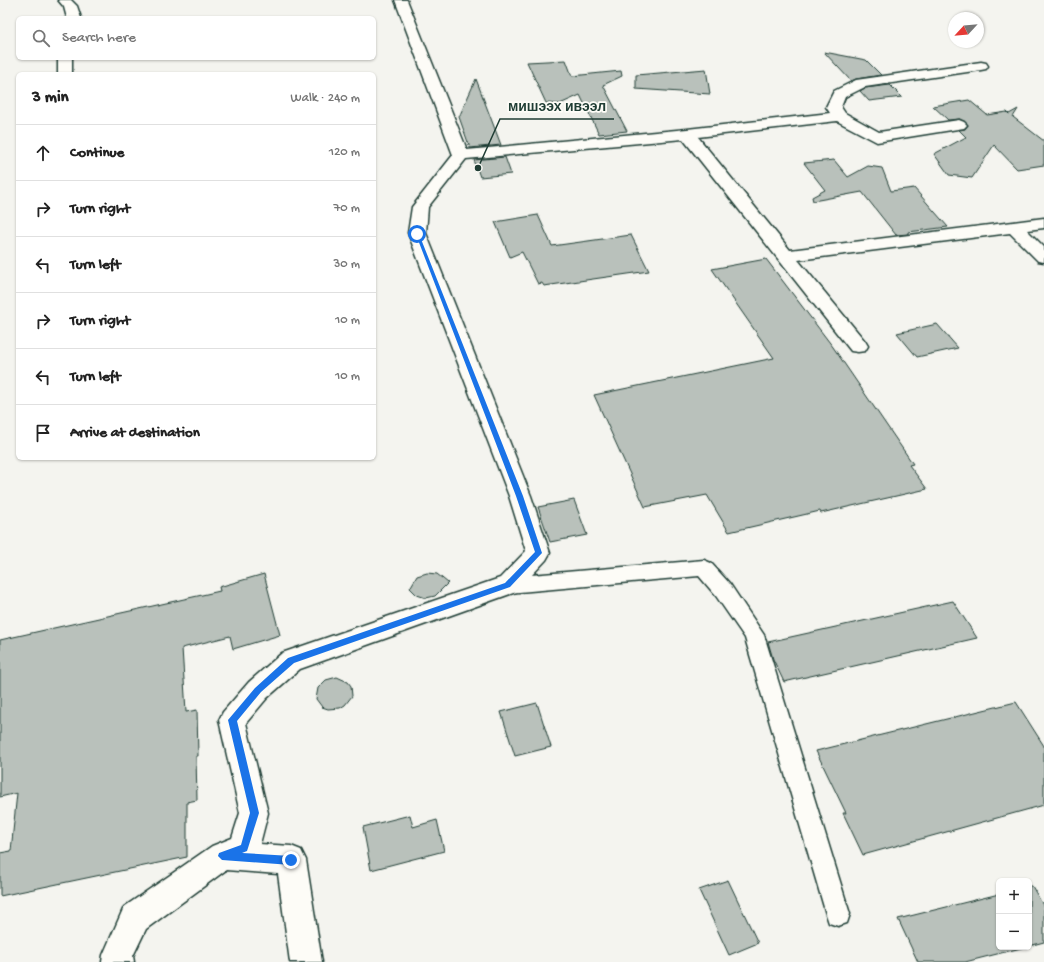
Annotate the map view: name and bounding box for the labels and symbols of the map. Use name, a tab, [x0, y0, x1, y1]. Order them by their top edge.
north arrow	[948, 12, 984, 48]
callout: мишээх ивээл	[500, 93, 614, 119]
text: мишээх ивээл	[508, 100, 606, 117]
route start	[408, 225, 426, 243]
route end	[282, 851, 300, 869]

